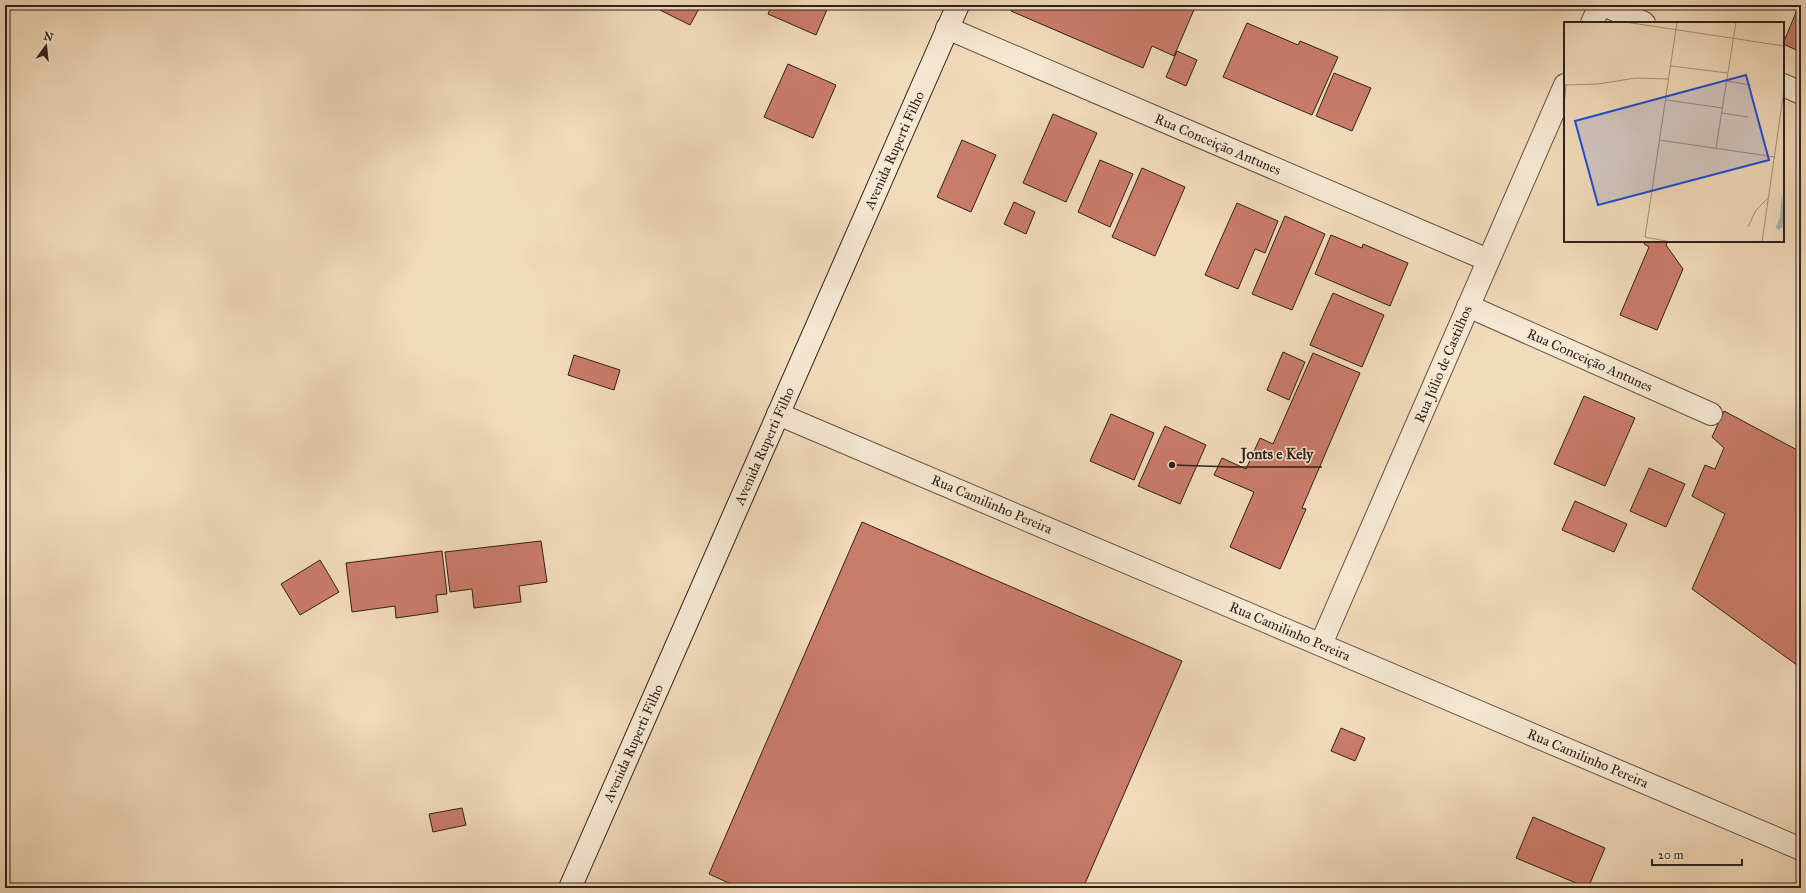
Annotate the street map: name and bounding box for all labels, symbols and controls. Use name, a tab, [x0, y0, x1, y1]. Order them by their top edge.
inset map	[1564, 22, 1784, 242]
north arrow	[26, 26, 66, 66]
text: N	[42, 29, 55, 44]
street label: Avenida Ruperti Filho	[860, 89, 928, 213]
street label: Rua Conceição Antunes	[1152, 110, 1284, 179]
street label: Rua Júlio de Castilhos	[1411, 303, 1477, 426]
street label: Rua Conceição Antunes	[1524, 325, 1655, 396]
street label: Avenida Ruperti Filho	[730, 385, 798, 509]
callout: Jonts e Kely	[1233, 440, 1322, 467]
text: Jonts e Kely	[1239, 445, 1314, 464]
street label: Rua Camilinho Pereira	[929, 471, 1055, 538]
street label: Rua Camilinho Pereira	[1227, 598, 1353, 665]
street label: Avenida Ruperti Filho	[599, 682, 667, 806]
street label: Rua Camilinho Pereira	[1525, 725, 1651, 792]
scale bar	[1652, 841, 1742, 867]
text: 20 m	[1658, 848, 1684, 862]

